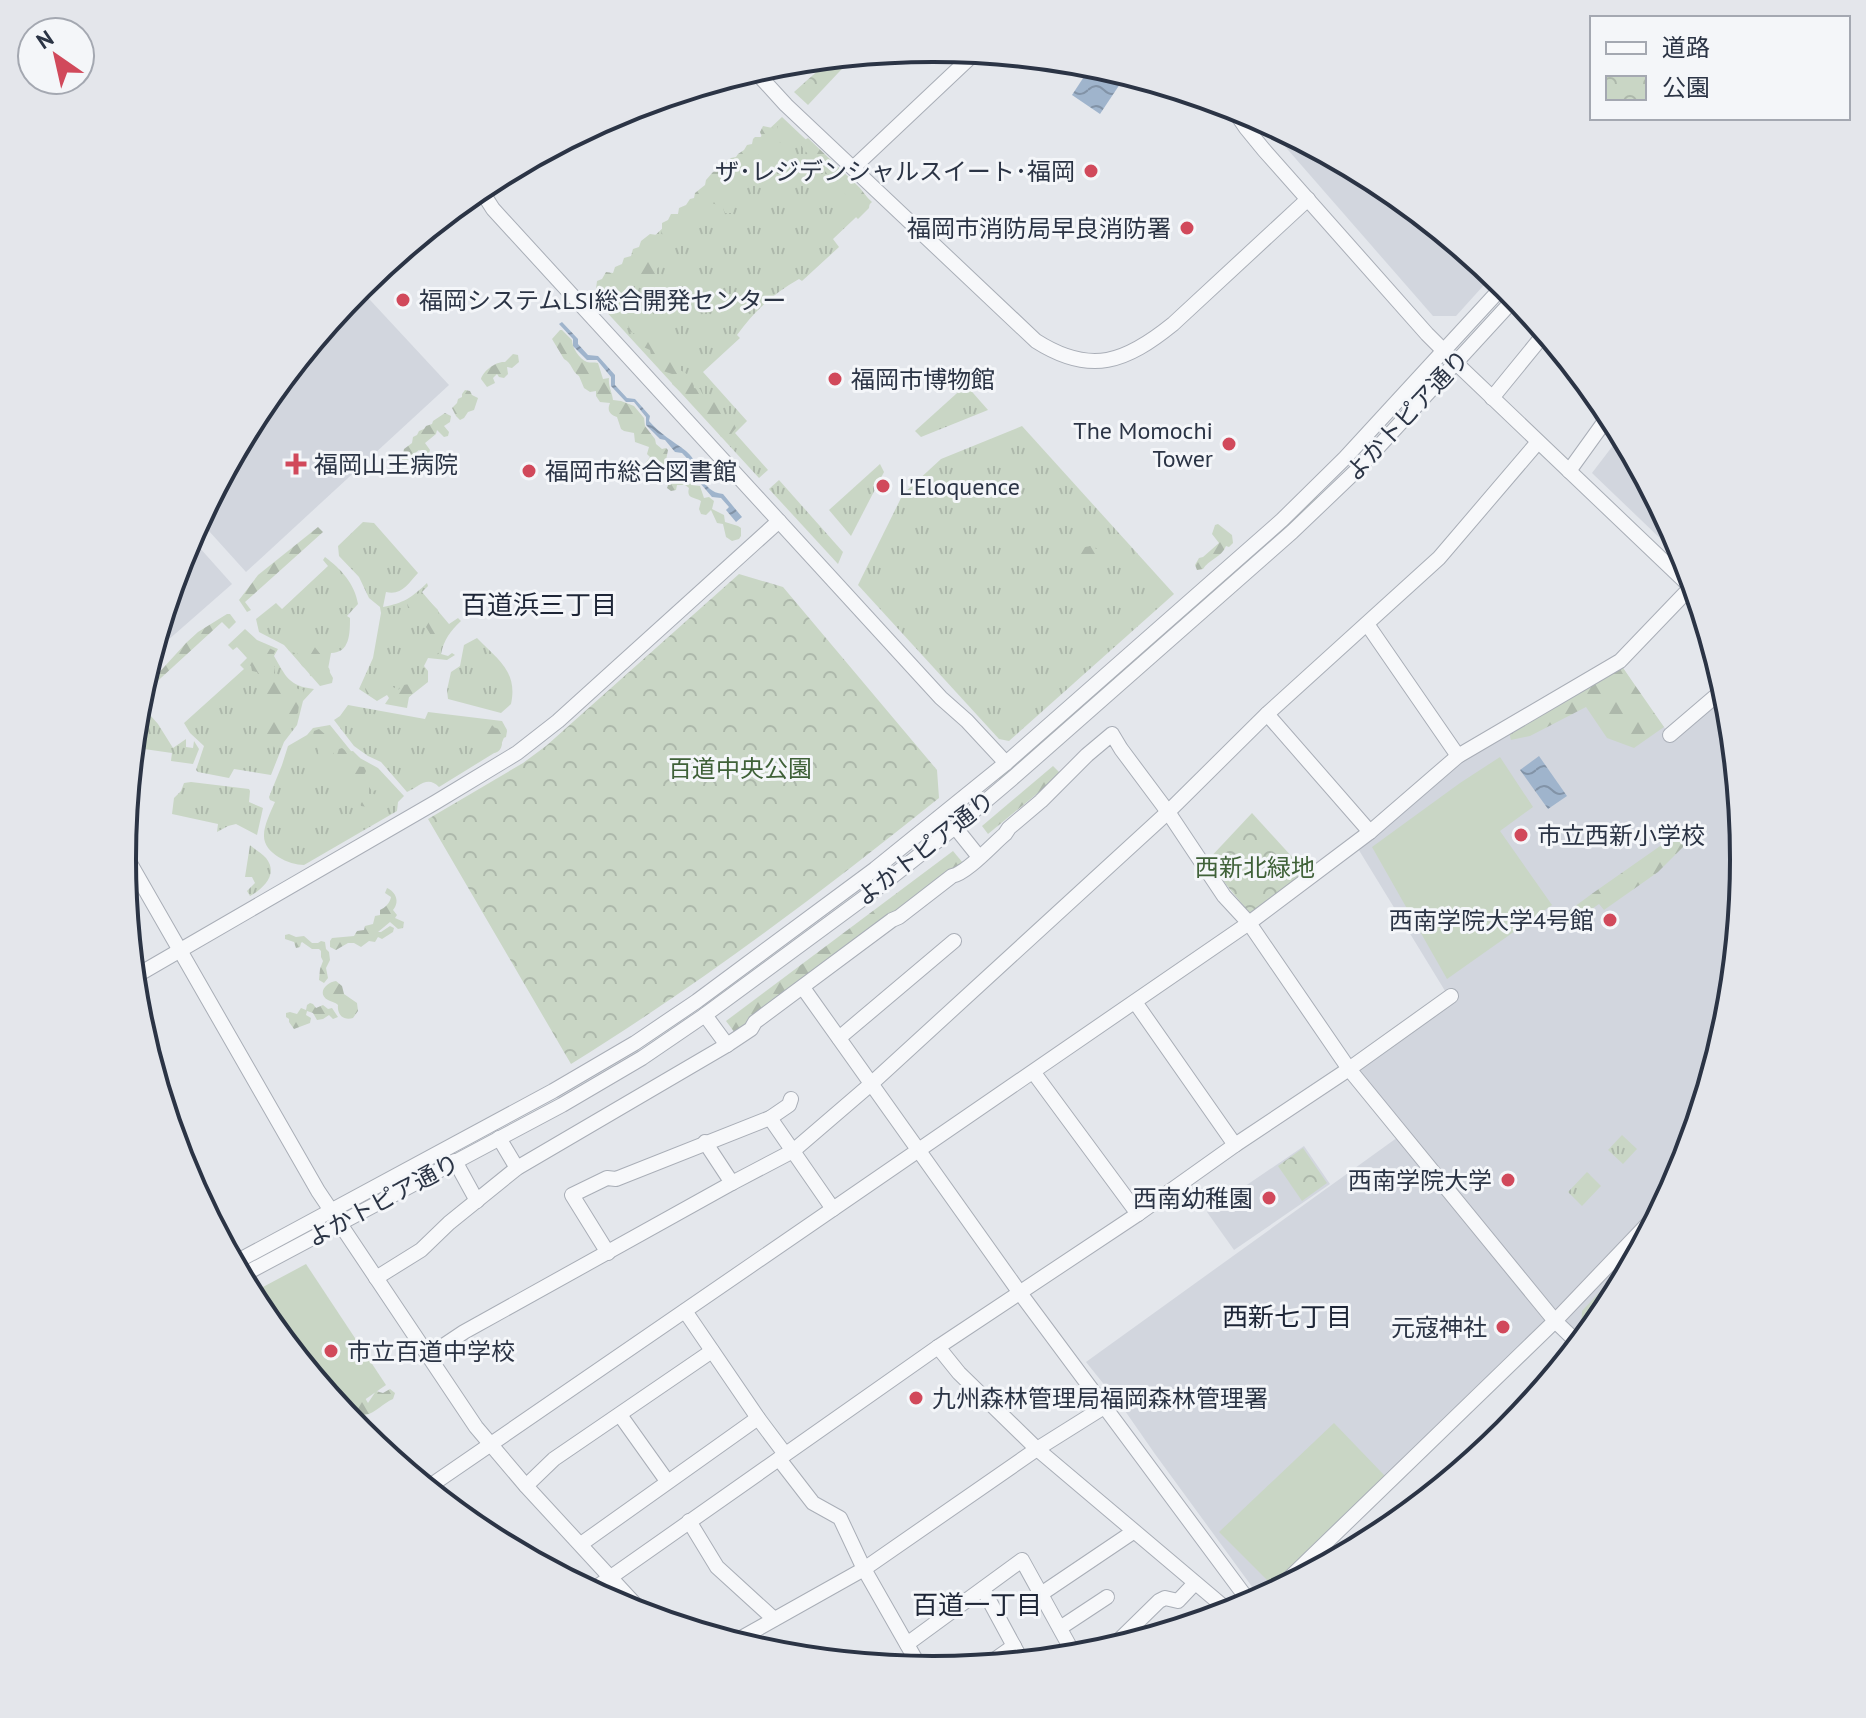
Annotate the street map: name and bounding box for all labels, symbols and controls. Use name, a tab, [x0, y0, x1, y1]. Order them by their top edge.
north arrow	[16, 16, 96, 96]
legend	[1590, 16, 1850, 120]
text: N	[31, 24, 59, 55]
text: 道路	[1662, 32, 1710, 63]
text: 公園	[1662, 72, 1710, 103]
place label: ザ･レジデンシャルスイート･福岡	[715, 156, 1075, 187]
marker: ザ･レジデンシャルスイート･福岡	[1082, 162, 1100, 180]
place label: 福岡市消防局早良消防署	[907, 213, 1171, 244]
marker: 福岡市消防局早良消防署	[1178, 219, 1196, 237]
place label: 福岡システムLSI総合開発センター	[419, 285, 786, 316]
marker: 福岡システムLSI総合開発センター	[394, 291, 412, 309]
street label: よかトピア通り	[1338, 343, 1476, 487]
place label: 福岡市博物館	[851, 364, 995, 395]
marker: 福岡市博物館	[826, 370, 844, 388]
place label: The Momochi Tower	[1073, 415, 1213, 474]
marker: The Momochi Tower	[1220, 435, 1238, 453]
place label: 福岡山王病院	[314, 449, 458, 480]
marker: 福岡山王病院	[285, 453, 307, 475]
place label: 福岡市総合図書館	[545, 456, 737, 487]
marker: 福岡市総合図書館	[520, 462, 538, 480]
place label: L'Eloquence	[899, 471, 1020, 502]
marker: L'Eloquence	[874, 477, 892, 495]
district label: 百道浜三丁目	[461, 588, 617, 621]
park label: 百道中央公園	[668, 753, 812, 784]
street label: よかトピア通り	[849, 784, 1001, 912]
place label: 市立西新小学校	[1537, 820, 1705, 851]
marker: 市立西新小学校	[1512, 826, 1530, 844]
park label: 西新北緑地	[1195, 852, 1315, 883]
place label: 西南学院大学4号館	[1389, 905, 1594, 936]
marker: 西南学院大学4号館	[1601, 911, 1619, 929]
street label: よかトピア通り	[302, 1147, 464, 1253]
place label: 西南学院大学	[1348, 1165, 1492, 1196]
marker: 西南学院大学	[1499, 1171, 1517, 1189]
place label: 西南幼稚園	[1133, 1183, 1253, 1214]
marker: 西南幼稚園	[1260, 1189, 1278, 1207]
district label: 西新七丁目	[1222, 1300, 1352, 1333]
place label: 元寇神社	[1391, 1312, 1487, 1343]
marker: 元寇神社	[1494, 1318, 1512, 1336]
place label: 市立百道中学校	[347, 1336, 515, 1367]
marker: 市立百道中学校	[322, 1342, 340, 1360]
place label: 九州森林管理局福岡森林管理署	[932, 1383, 1268, 1414]
marker: 九州森林管理局福岡森林管理署	[907, 1389, 925, 1407]
district label: 百道一丁目	[912, 1588, 1042, 1621]

